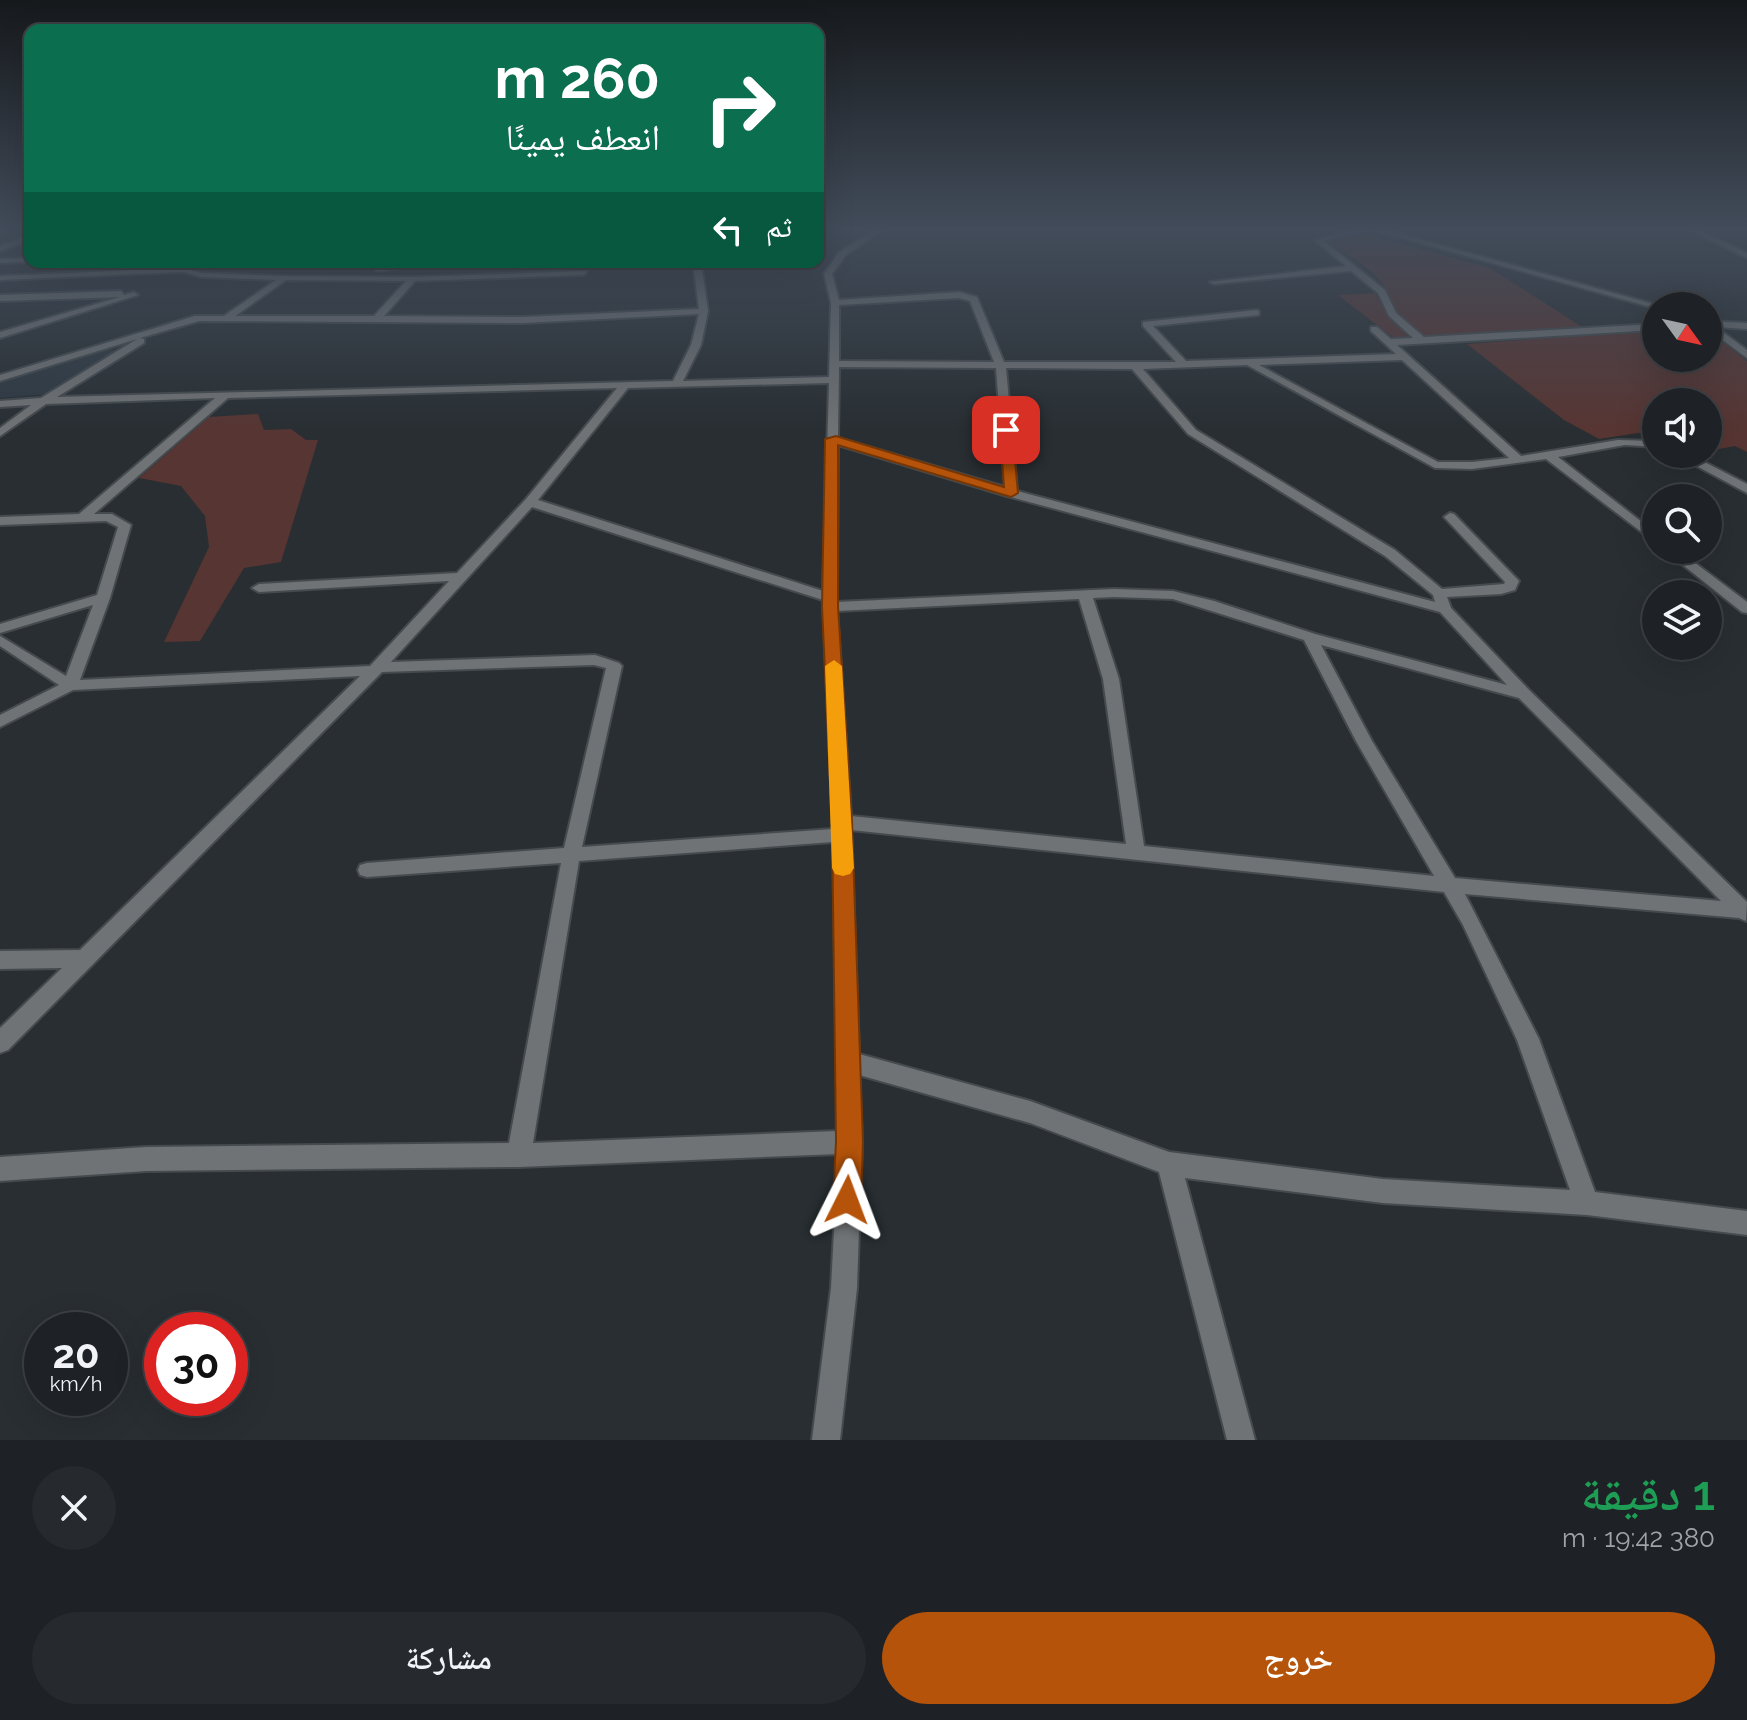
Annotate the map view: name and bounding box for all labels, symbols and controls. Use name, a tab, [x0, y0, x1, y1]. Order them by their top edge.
text: 260 m	[494, 45, 660, 111]
icon: right	[688, 56, 792, 160]
text: انعطف يمينًا	[506, 116, 660, 158]
icon: left	[706, 208, 750, 252]
text: ثم	[766, 209, 792, 244]
north arrow	[1642, 292, 1722, 372]
map controls	[1642, 292, 1722, 660]
button: sound	[1642, 388, 1722, 468]
pin	[972, 396, 1040, 464]
icon: arrive	[984, 408, 1028, 452]
button: search	[1642, 484, 1722, 564]
button: layers	[1642, 580, 1722, 660]
position arrow	[805, 1158, 889, 1242]
speed limit sign: 30	[144, 1312, 248, 1416]
text: 20	[52, 1330, 100, 1377]
text: km/h	[50, 1372, 102, 1396]
text: 1 دقيقة	[1581, 1465, 1715, 1521]
button: close	[32, 1466, 116, 1550]
text: 380 m · 19:42	[1562, 1523, 1715, 1553]
button: مشاركة	[32, 1612, 866, 1704]
button: خروج	[882, 1612, 1715, 1704]

